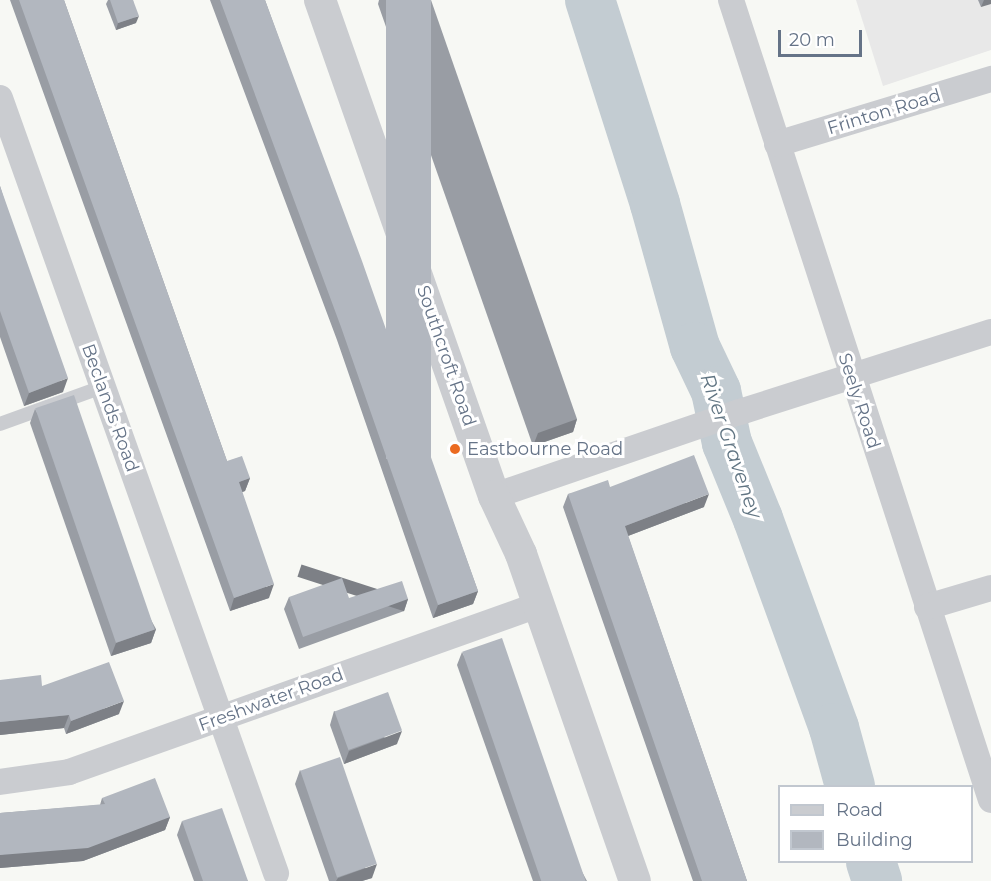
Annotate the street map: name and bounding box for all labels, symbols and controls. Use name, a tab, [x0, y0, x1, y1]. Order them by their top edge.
scale bar	[781, 18, 865, 56]
text: 20 m	[789, 29, 835, 51]
street label: Frinton Road	[825, 84, 943, 140]
street label: Southcroft Road	[412, 283, 480, 429]
street label: Beclands Road	[77, 341, 143, 475]
street label: Seely Road	[833, 351, 885, 451]
water label: River Graveney	[695, 371, 767, 521]
place label: Eastbourne Road	[467, 438, 623, 460]
marker: Eastbourne Road	[448, 442, 462, 456]
street label: Freshwater Road	[196, 664, 346, 736]
legend	[778, 785, 973, 863]
text: Road	[836, 799, 883, 821]
text: Building	[836, 829, 913, 851]

